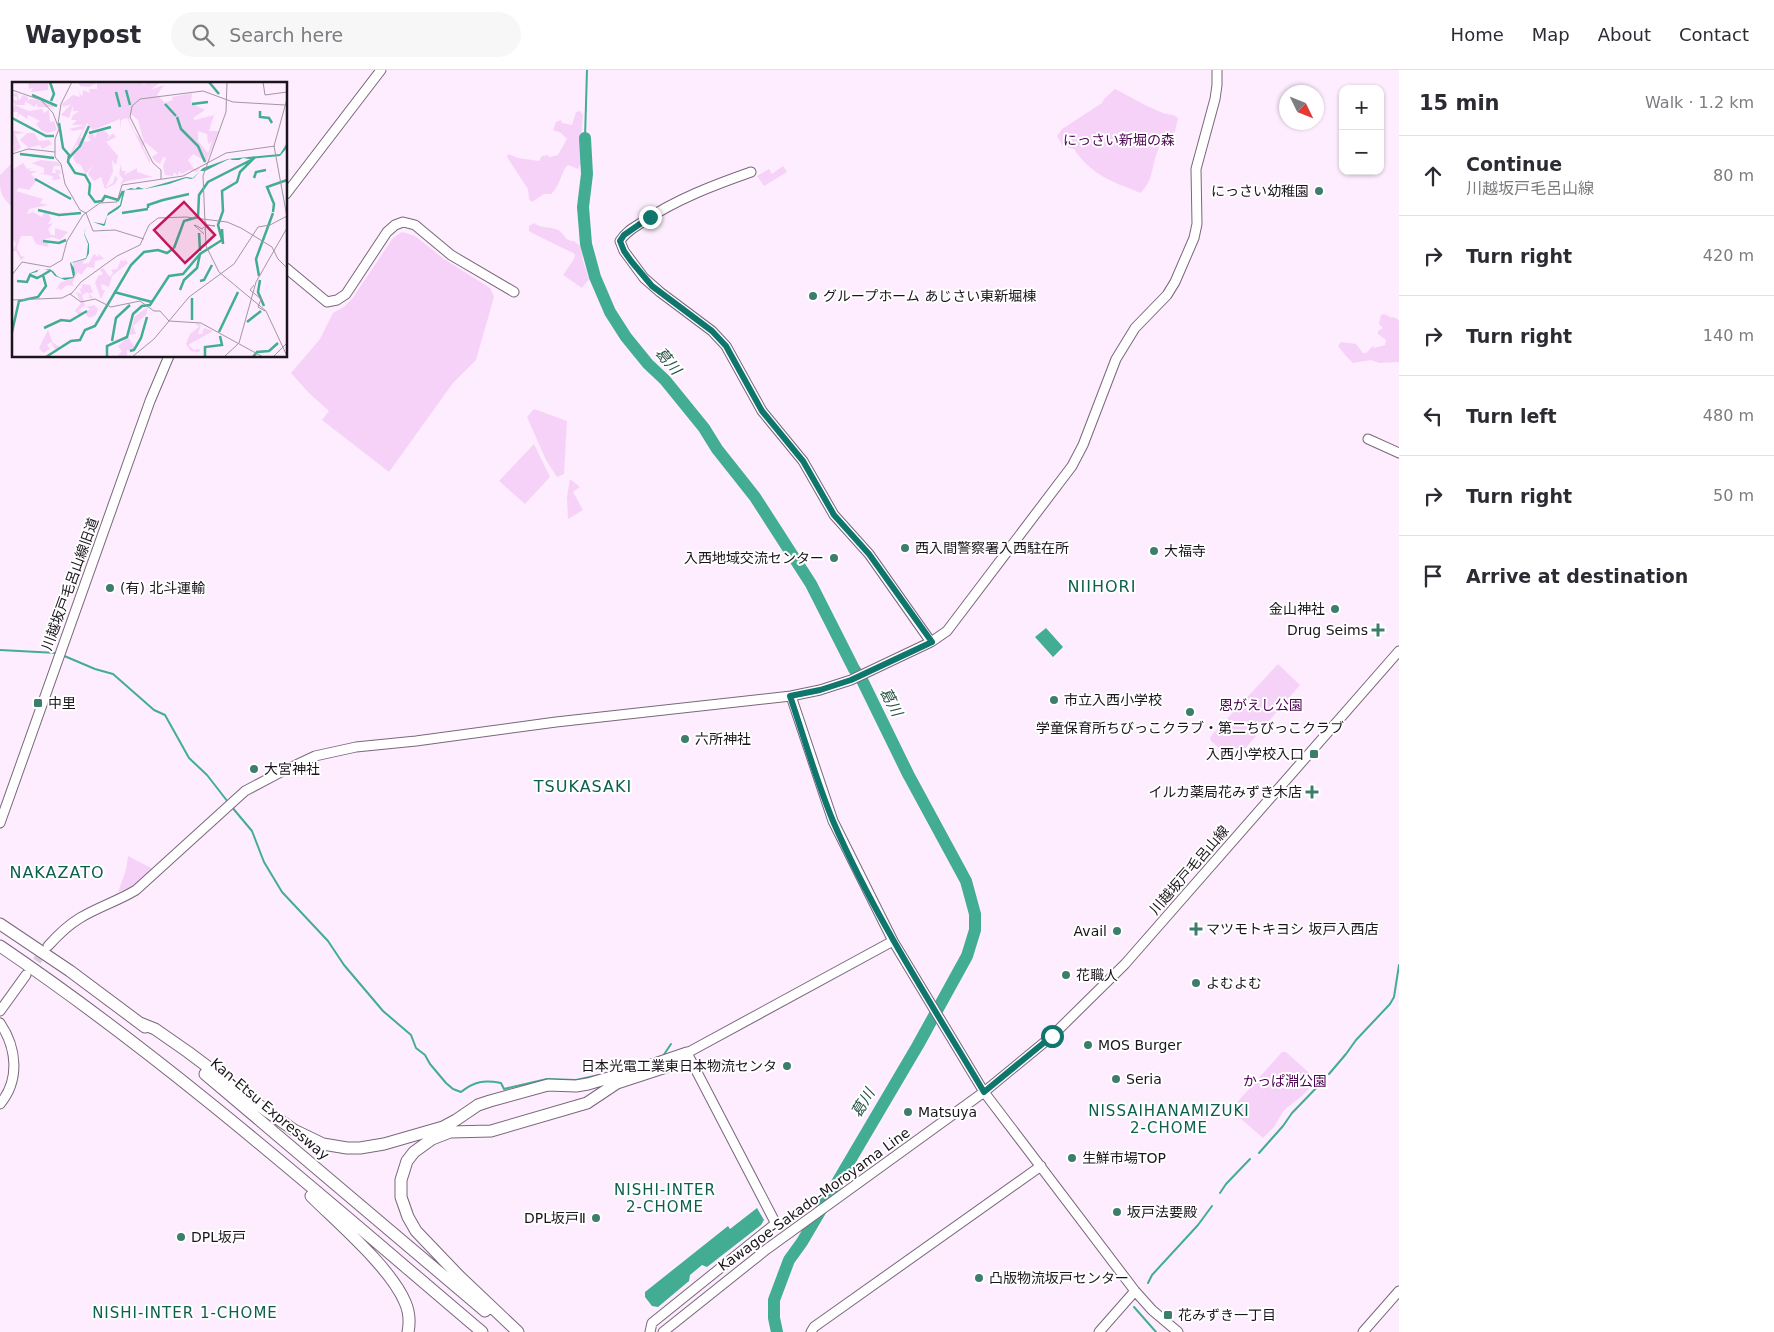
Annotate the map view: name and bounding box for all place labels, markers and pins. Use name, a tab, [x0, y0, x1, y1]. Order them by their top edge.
place label: にっさい幼稚園	[1211, 183, 1309, 199]
marker: にっさい幼稚園	[1313, 185, 1325, 197]
place label: グループホーム あじさい東新堀棟	[823, 288, 1036, 304]
marker: グループホーム あじさい東新堀棟	[807, 290, 819, 302]
place label: 西入間警察署入西駐在所	[915, 540, 1069, 556]
marker: 西入間警察署入西駐在所	[899, 542, 911, 554]
place label: 大福寺	[1164, 543, 1206, 559]
marker: 大福寺	[1148, 545, 1160, 557]
place label: 入西地域交流センター	[684, 550, 824, 566]
marker: 入西地域交流センター	[828, 552, 840, 564]
place label: (有) 北斗運輸	[120, 580, 205, 596]
marker: (有) 北斗運輸	[104, 582, 116, 594]
place label: 金山神社	[1269, 601, 1325, 617]
marker: 金山神社	[1329, 603, 1341, 615]
place label: Drug Seims	[1287, 622, 1368, 638]
marker: Drug Seims	[1372, 624, 1384, 636]
place label: 市立入西小学校	[1064, 692, 1162, 708]
marker: 市立入西小学校	[1048, 694, 1060, 706]
place label: 中里	[48, 695, 76, 711]
marker: 中里	[32, 697, 44, 709]
marker: 学童保育所ちびっこクラブ・第二ちびっこクラブ	[1184, 706, 1196, 718]
place label: 学童保育所ちびっこクラブ・第二ちびっこクラブ	[1036, 720, 1344, 736]
place label: 六所神社	[695, 731, 751, 747]
marker: 六所神社	[679, 733, 691, 745]
place label: 入西小学校入口	[1206, 746, 1304, 762]
marker: 入西小学校入口	[1308, 748, 1320, 760]
place label: 大宮神社	[264, 761, 320, 777]
marker: 大宮神社	[248, 763, 260, 775]
place label: イルカ薬局花みずき木店	[1148, 784, 1302, 800]
marker: イルカ薬局花みずき木店	[1306, 786, 1318, 798]
place label: マツモトキヨシ 坂戸入西店	[1206, 921, 1378, 937]
place label: Avail	[1074, 923, 1107, 939]
marker: マツモトキヨシ 坂戸入西店	[1190, 923, 1202, 935]
marker: Avail	[1111, 925, 1123, 937]
place label: 花職人	[1076, 967, 1118, 983]
marker: 花職人	[1060, 969, 1072, 981]
place label: よむよむ	[1206, 975, 1262, 991]
marker: よむよむ	[1190, 977, 1202, 989]
place label: MOS Burger	[1098, 1037, 1182, 1053]
marker: MOS Burger	[1082, 1039, 1094, 1051]
place label: 日本光電工業東日本物流センタ	[581, 1058, 777, 1074]
marker: 日本光電工業東日本物流センタ	[781, 1060, 793, 1072]
place label: Seria	[1126, 1071, 1162, 1087]
marker: Seria	[1110, 1073, 1122, 1085]
place label: Matsuya	[918, 1104, 977, 1120]
marker: Matsuya	[902, 1106, 914, 1118]
place label: 生鮮市場TOP	[1082, 1150, 1166, 1166]
marker: 生鮮市場TOP	[1066, 1152, 1078, 1164]
place label: 坂戸法要殿	[1127, 1204, 1197, 1220]
marker: 坂戸法要殿	[1111, 1206, 1123, 1218]
place label: DPL坂戸Ⅱ	[524, 1210, 586, 1226]
marker: DPL坂戸Ⅱ	[590, 1212, 602, 1224]
place label: DPL坂戸	[191, 1229, 246, 1245]
marker: DPL坂戸	[175, 1231, 187, 1243]
place label: 凸版物流坂戸センター	[989, 1270, 1129, 1286]
marker: 凸版物流坂戸センター	[973, 1272, 985, 1284]
place label: 花みずき一丁目	[1178, 1307, 1276, 1323]
marker: 花みずき一丁目	[1162, 1309, 1174, 1321]

